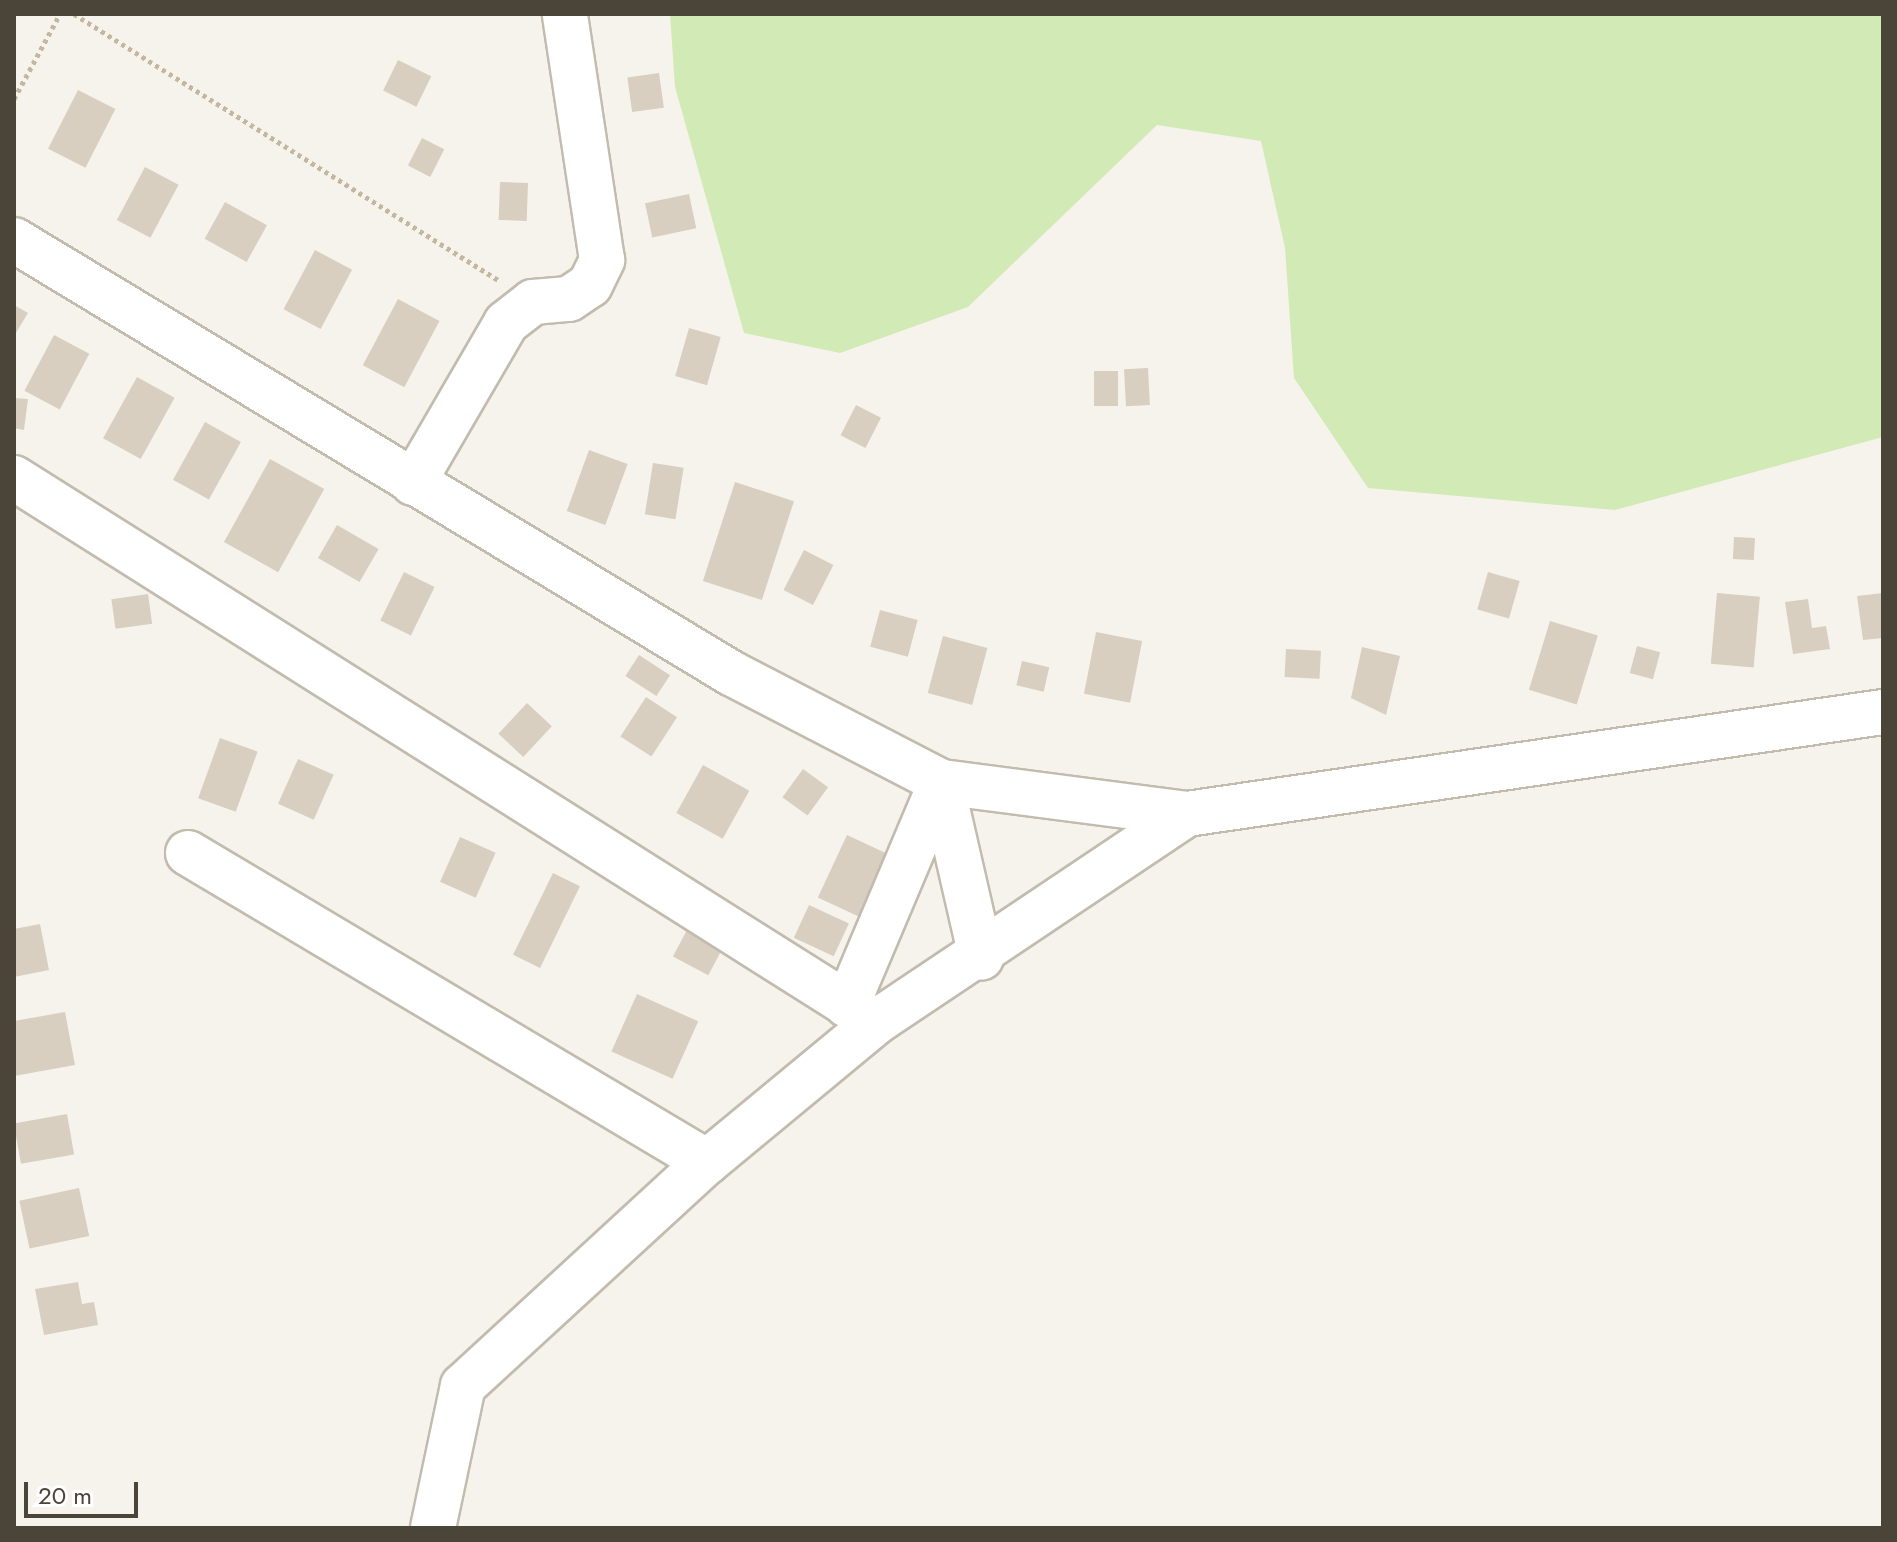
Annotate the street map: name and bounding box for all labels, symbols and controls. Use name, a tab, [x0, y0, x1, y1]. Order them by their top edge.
scale bar	[28, 1466, 142, 1516]
text: 20 m	[38, 1478, 92, 1513]

